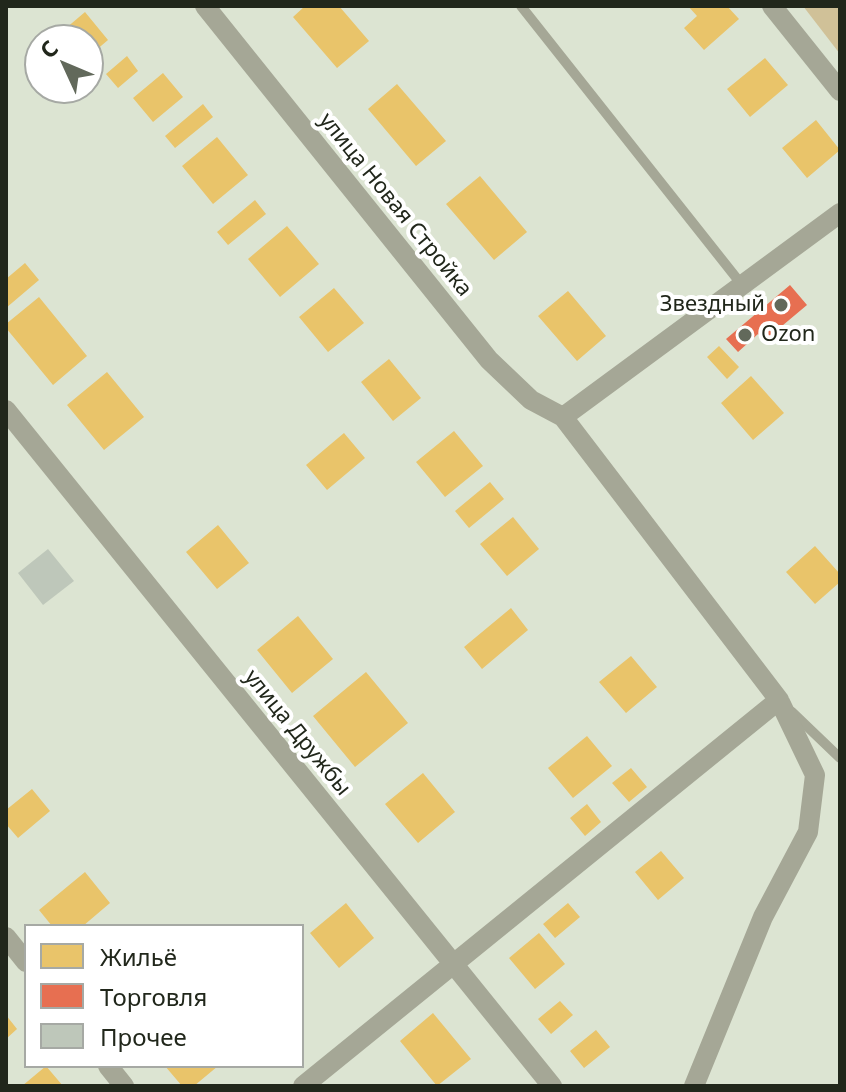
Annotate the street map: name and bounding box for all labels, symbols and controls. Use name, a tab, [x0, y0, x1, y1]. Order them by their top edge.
north arrow	[24, 24, 104, 104]
text: С	[32, 33, 64, 64]
street label: улица Новая Стройка	[313, 108, 477, 302]
place label: Звездный	[660, 292, 765, 318]
marker: Звездный	[772, 296, 790, 314]
place label: Ozon	[761, 322, 815, 348]
marker: Ozon	[736, 326, 754, 344]
street label: улица Дружбы	[238, 665, 356, 801]
legend	[24, 924, 304, 1068]
text: Жильё	[100, 940, 177, 973]
text: Торговля	[100, 980, 207, 1013]
text: Прочее	[100, 1020, 187, 1053]

